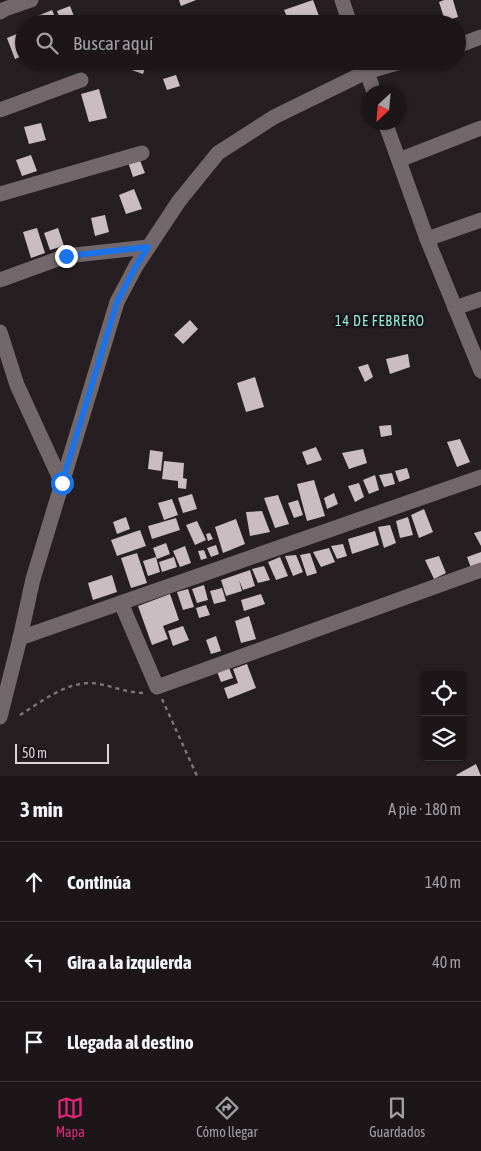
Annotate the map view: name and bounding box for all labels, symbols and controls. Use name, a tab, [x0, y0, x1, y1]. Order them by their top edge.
search box	[15, 15, 466, 70]
icon: search	[33, 29, 61, 57]
text: Buscar aquí	[73, 32, 153, 54]
north arrow	[361, 85, 406, 130]
route end	[55, 245, 78, 268]
district label: 14 DE FEBRERO	[335, 313, 425, 329]
route start	[51, 472, 74, 495]
map controls	[421, 671, 466, 761]
button: locate	[421, 671, 466, 716]
button: layers	[421, 716, 466, 761]
scale bar	[15, 741, 109, 764]
text: 50 m	[22, 745, 47, 761]
text: 3 min	[20, 797, 63, 821]
text: A pie · 180 m	[388, 800, 461, 818]
icon: ahead	[20, 868, 48, 896]
text: Continúa	[67, 871, 131, 893]
text: 140 m	[425, 873, 461, 891]
icon: left	[20, 948, 48, 976]
text: Gira a la izquierda	[67, 951, 192, 973]
text: 40 m	[432, 953, 461, 971]
icon: arrive	[20, 1028, 48, 1056]
text: Llegada al destino	[67, 1031, 194, 1053]
tab: Mapa	[56, 1094, 85, 1140]
tab: Cómo llegar	[196, 1094, 258, 1140]
tab: Guardados	[369, 1094, 425, 1140]

